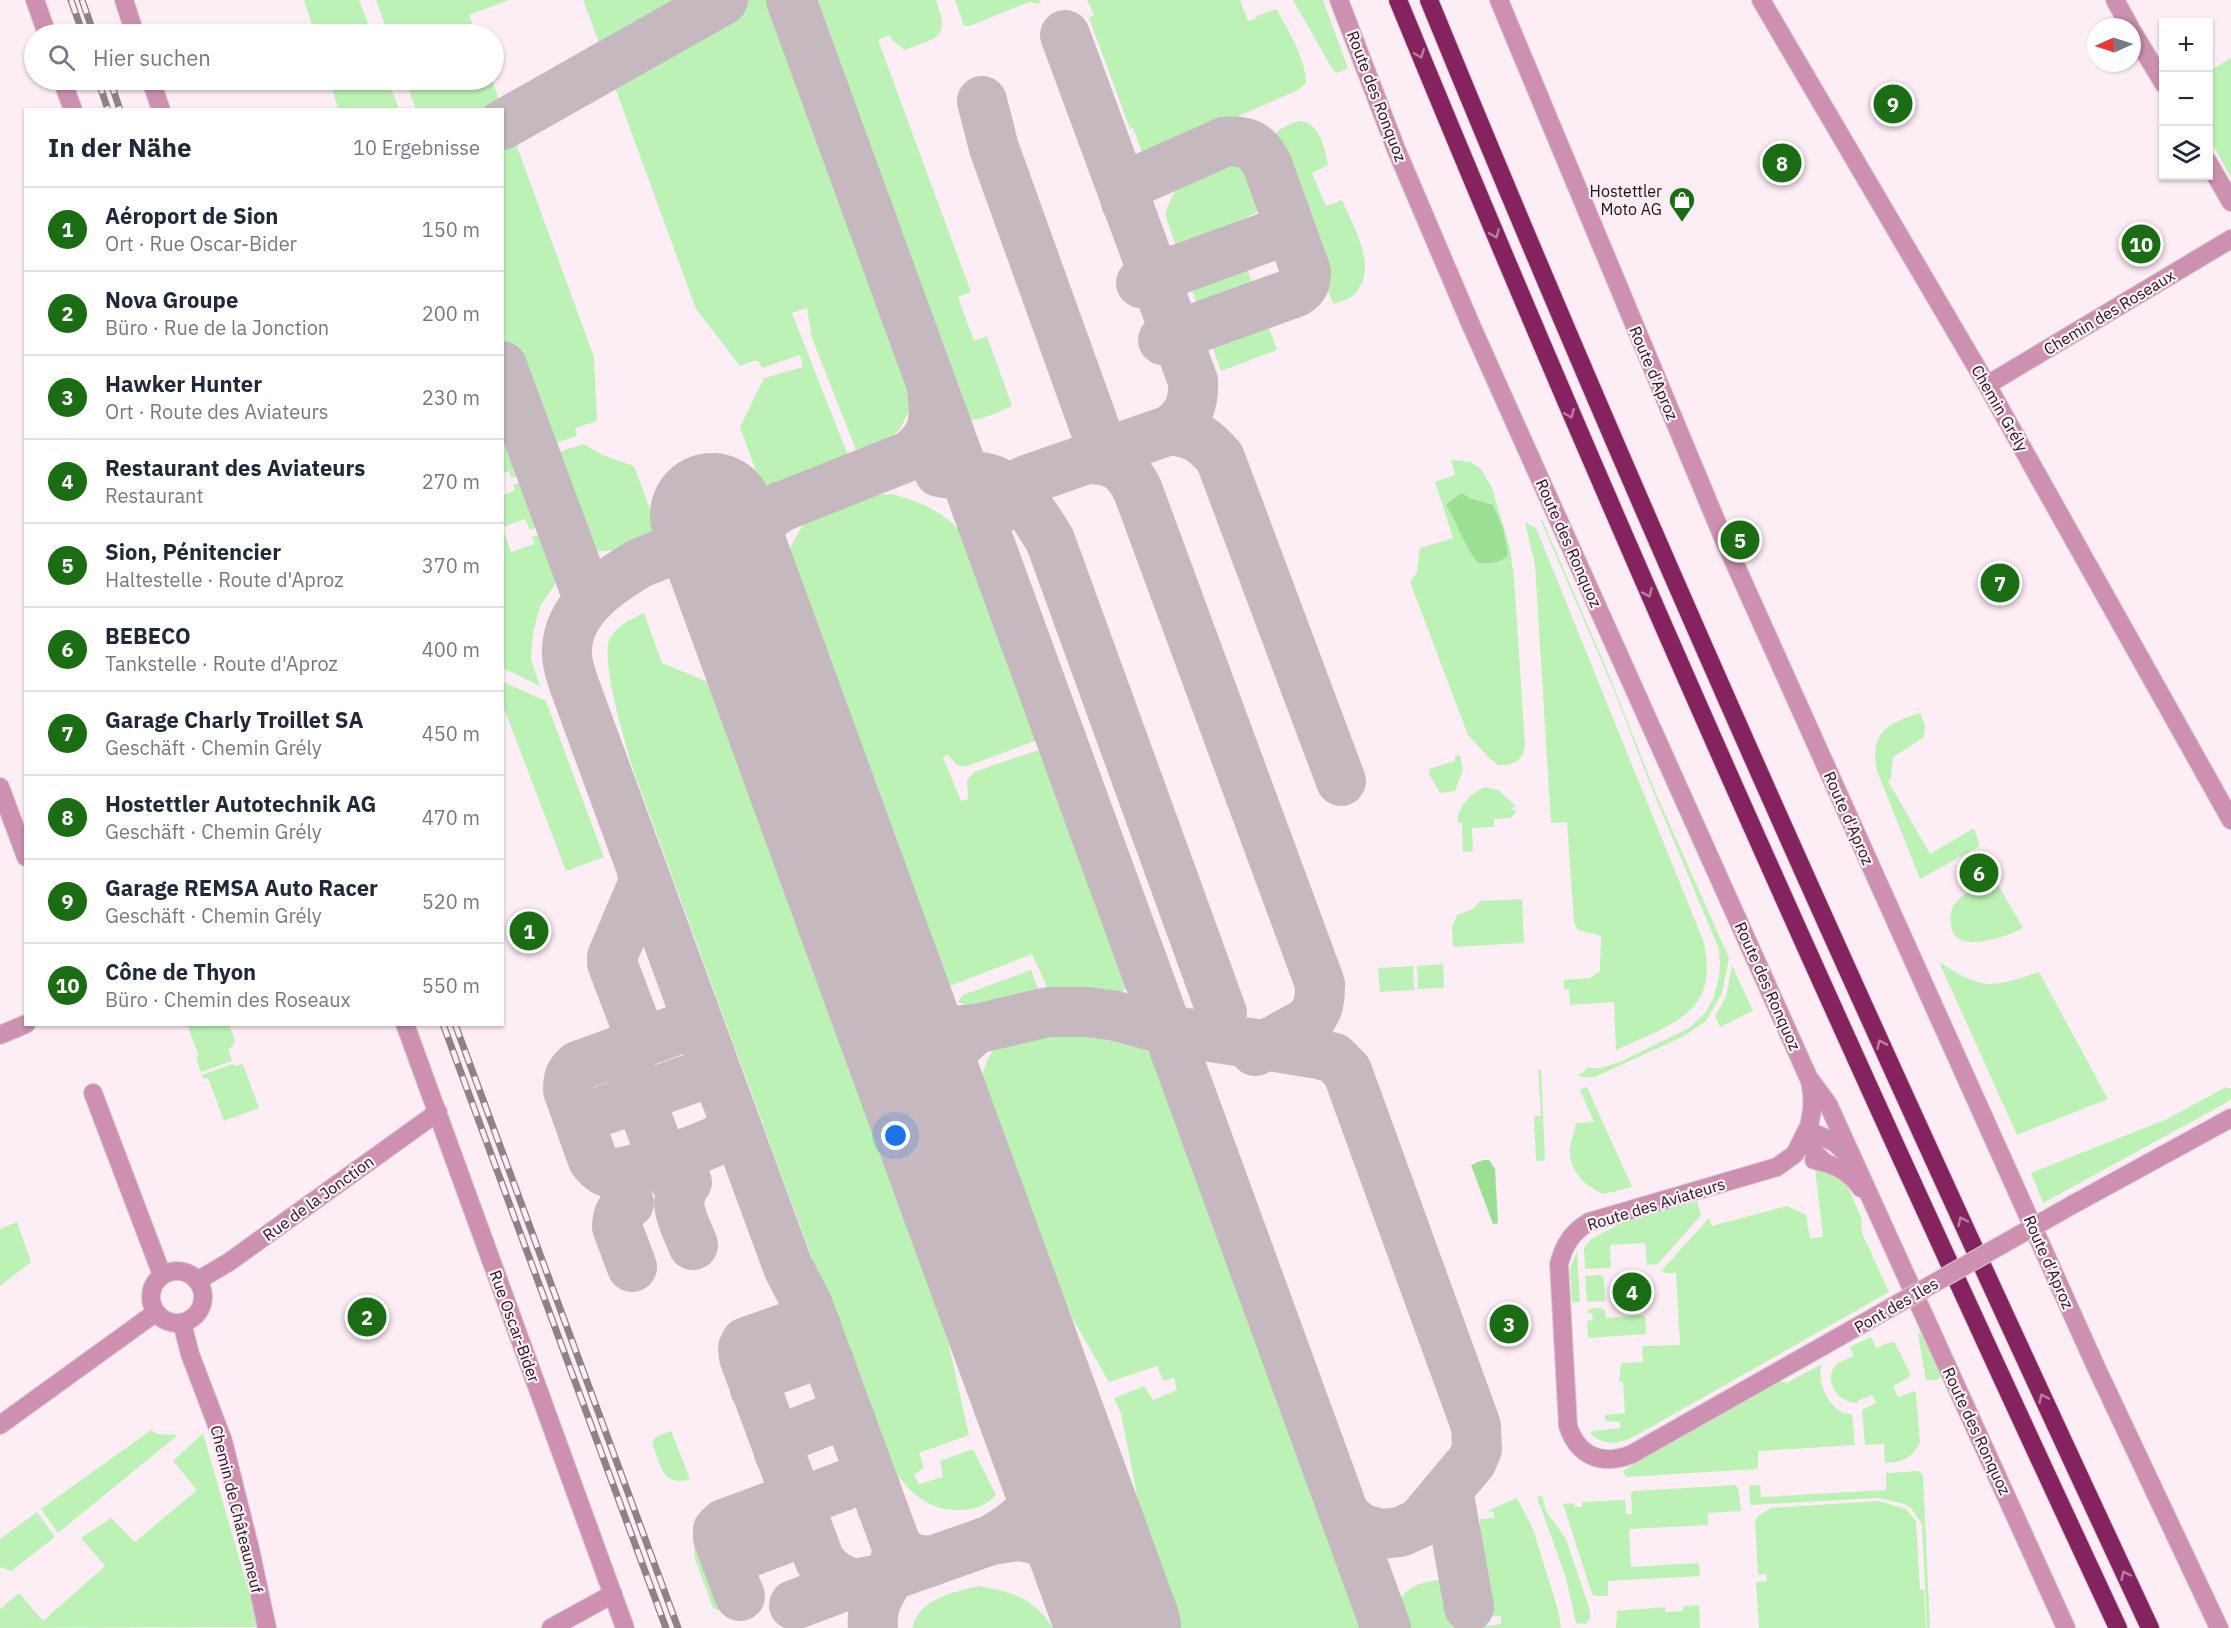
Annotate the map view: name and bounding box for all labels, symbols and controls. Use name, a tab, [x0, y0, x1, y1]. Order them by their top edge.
north arrow	[2087, 18, 2141, 72]
map controls	[2159, 18, 2213, 180]
button: +	[2159, 18, 2213, 72]
search box	[24, 24, 504, 90]
street label: Route des Ronquoz	[1343, 28, 1411, 164]
icon: search	[45, 41, 78, 74]
text: Hier suchen	[93, 43, 211, 72]
one-way arrow	[1413, 48, 1425, 59]
button: −	[2159, 72, 2213, 126]
pin: 9	[1874, 82, 1912, 126]
button: layers	[2159, 126, 2213, 180]
text: In der Nähe	[48, 130, 192, 164]
text: 10 Ergebnisse	[353, 134, 480, 161]
pin: 8	[1762, 140, 1802, 186]
place label: Hostettler Moto AG	[1590, 181, 1662, 219]
shop icon: Hostettler Moto AG	[1667, 185, 1697, 223]
text: Aéroport de Sion	[105, 201, 278, 230]
text: 1	[62, 216, 74, 243]
text: 150 m	[422, 216, 480, 243]
pin: 10	[2122, 222, 2160, 266]
one-way arrow	[1488, 228, 1500, 239]
text: Ort · Rue Oscar-Bider	[105, 230, 297, 257]
street label: Chemin des Roseaux	[2040, 265, 2178, 359]
text: Nova Groupe	[105, 285, 238, 314]
text: 2	[62, 300, 74, 327]
text: 200 m	[422, 300, 480, 327]
text: Büro · Rue de la Jonction	[105, 314, 329, 341]
street label: Route d'Aproz	[1625, 323, 1683, 423]
street label: Chemin Grély	[1967, 361, 2033, 455]
text: Hawker Hunter	[105, 369, 262, 398]
text: 3	[62, 384, 74, 411]
text: 230 m	[422, 384, 480, 411]
text: Ort · Route des Aviateurs	[105, 398, 329, 425]
one-way arrow	[1563, 408, 1575, 419]
text: Restaurant des Aviateurs	[105, 453, 365, 482]
text: 4	[62, 468, 74, 495]
text: 270 m	[422, 468, 480, 495]
street label: Route des Ronquoz	[1532, 476, 1606, 610]
text: Restaurant	[105, 482, 203, 509]
pin: 5	[1720, 518, 1760, 562]
text: Sion, Pénitencier	[105, 537, 281, 566]
text: 5	[62, 552, 74, 579]
text: 370 m	[422, 552, 480, 579]
pin: 7	[1980, 560, 2020, 606]
text: Haltestelle · Route d'Aproz	[105, 566, 344, 593]
one-way arrow	[1641, 587, 1653, 598]
text: BEBECO	[105, 621, 191, 650]
text: 6	[62, 636, 74, 663]
text: 400 m	[422, 636, 480, 663]
text: Tankstelle · Route d'Aproz	[105, 650, 338, 677]
text: Garage Charly Troillet SA	[105, 705, 364, 734]
text: 7	[62, 720, 74, 747]
text: 450 m	[422, 720, 480, 747]
text: Geschäft · Chemin Grély	[105, 734, 322, 761]
street label: Route d'Aproz	[1819, 768, 1879, 868]
text: Hostettler Autotechnik AG	[105, 789, 376, 818]
text: 8	[62, 804, 74, 831]
text: 470 m	[422, 804, 480, 831]
text: Geschäft · Chemin Grély	[105, 818, 322, 845]
pin: 6	[1960, 850, 1998, 896]
text: Garage REMSA Auto Racer	[105, 873, 378, 902]
text: 9	[62, 888, 74, 915]
text: 520 m	[422, 888, 480, 915]
text: Geschäft · Chemin Grély	[105, 902, 322, 929]
pin: 1	[510, 908, 548, 954]
street label: Route des Ronquoz	[1731, 919, 1805, 1053]
text: Cône de Thyon	[105, 957, 256, 986]
text: 10	[56, 972, 80, 999]
text: 550 m	[422, 972, 480, 999]
text: Büro · Chemin des Roseaux	[105, 986, 351, 1013]
one-way arrow	[1876, 1039, 1888, 1050]
your location	[881, 1121, 910, 1150]
street label: Rue de la Jonction	[259, 1151, 377, 1245]
street label: Route des Aviateurs	[1585, 1173, 1727, 1235]
street label: Route d'Aproz	[2019, 1212, 2079, 1312]
one-way arrow	[1957, 1216, 1969, 1227]
street label: Rue Oscar-Bider	[485, 1267, 545, 1385]
pin: 4	[1612, 1270, 1652, 1314]
street label: Pont des Iles	[1850, 1273, 1942, 1337]
pin: 2	[348, 1294, 386, 1340]
pin: 3	[1490, 1302, 1528, 1346]
street label: Route des Ronquoz	[1939, 1364, 2015, 1498]
one-way arrow	[2039, 1394, 2051, 1405]
street label: Chemin de Châteauneuf	[206, 1423, 268, 1595]
one-way arrow	[2121, 1570, 2133, 1581]

